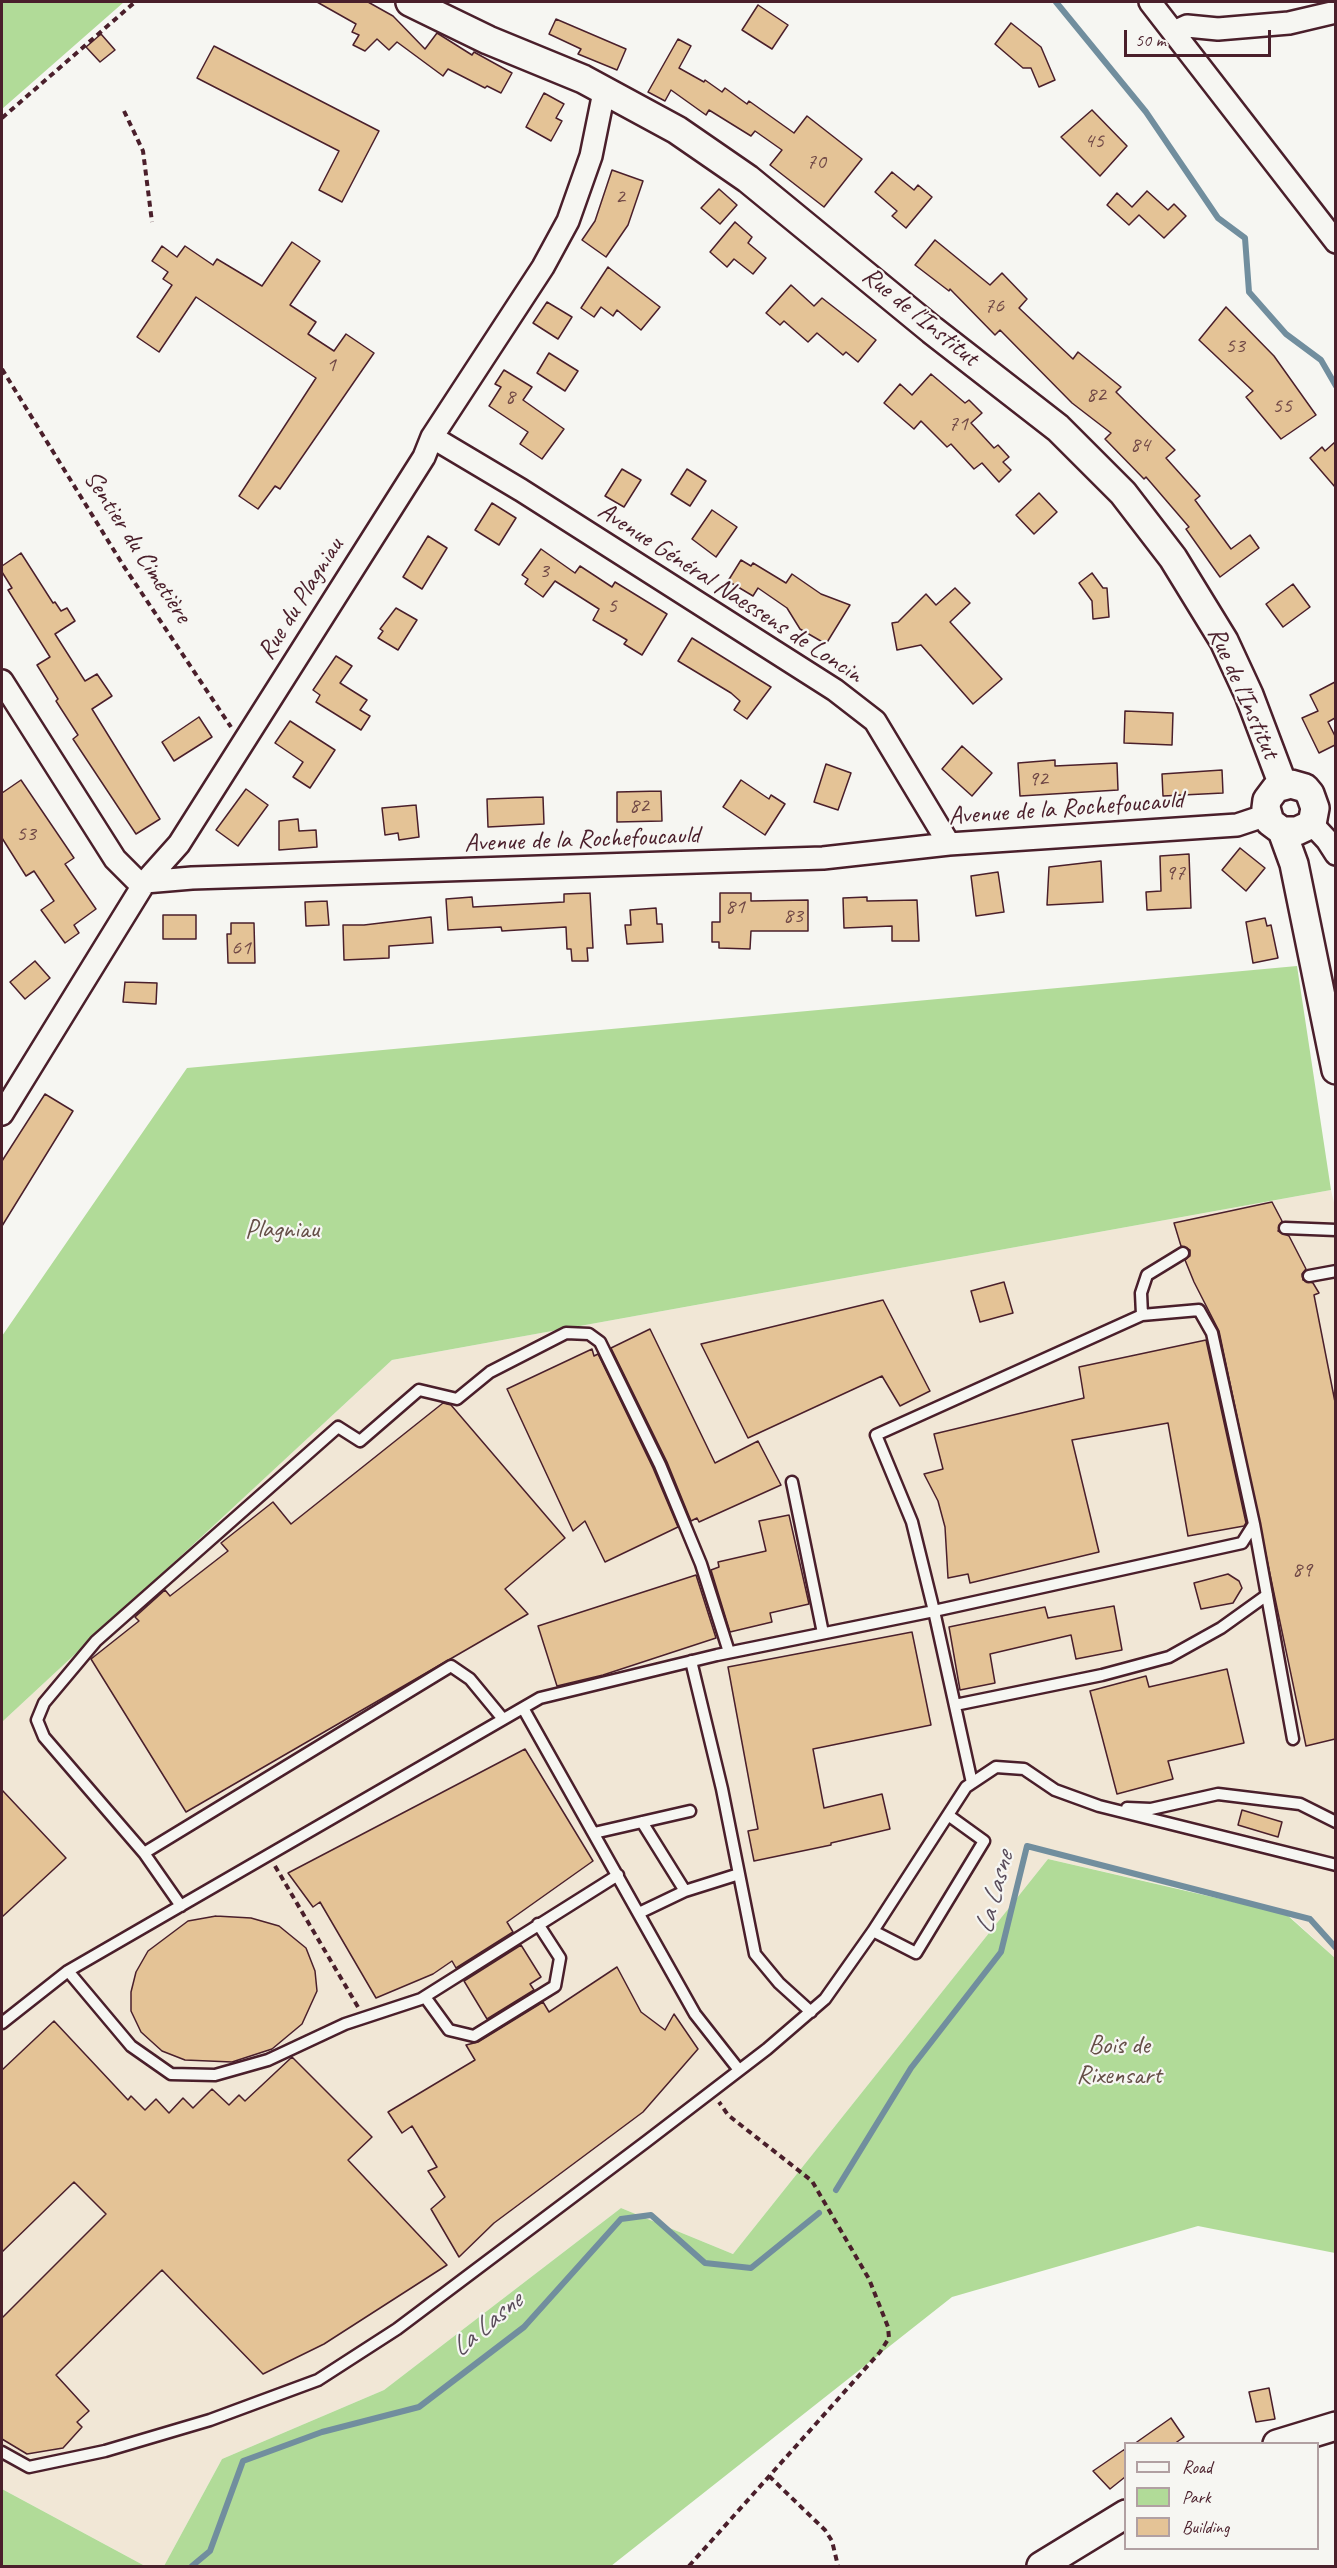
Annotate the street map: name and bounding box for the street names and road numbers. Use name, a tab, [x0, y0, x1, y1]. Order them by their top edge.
street label: Rue de l'Institut	[855, 261, 985, 373]
street label: Sentier du Cimetière	[76, 465, 198, 629]
street label: Avenue Général Naessens de Loncin	[592, 496, 868, 690]
street label: Rue du Plagniau	[251, 532, 351, 666]
street label: Rue de l'Institut	[1200, 622, 1286, 764]
street label: Avenue de la Rochefoucauld	[947, 785, 1185, 833]
street label: Avenue de la Rochefoucauld	[464, 820, 700, 860]

